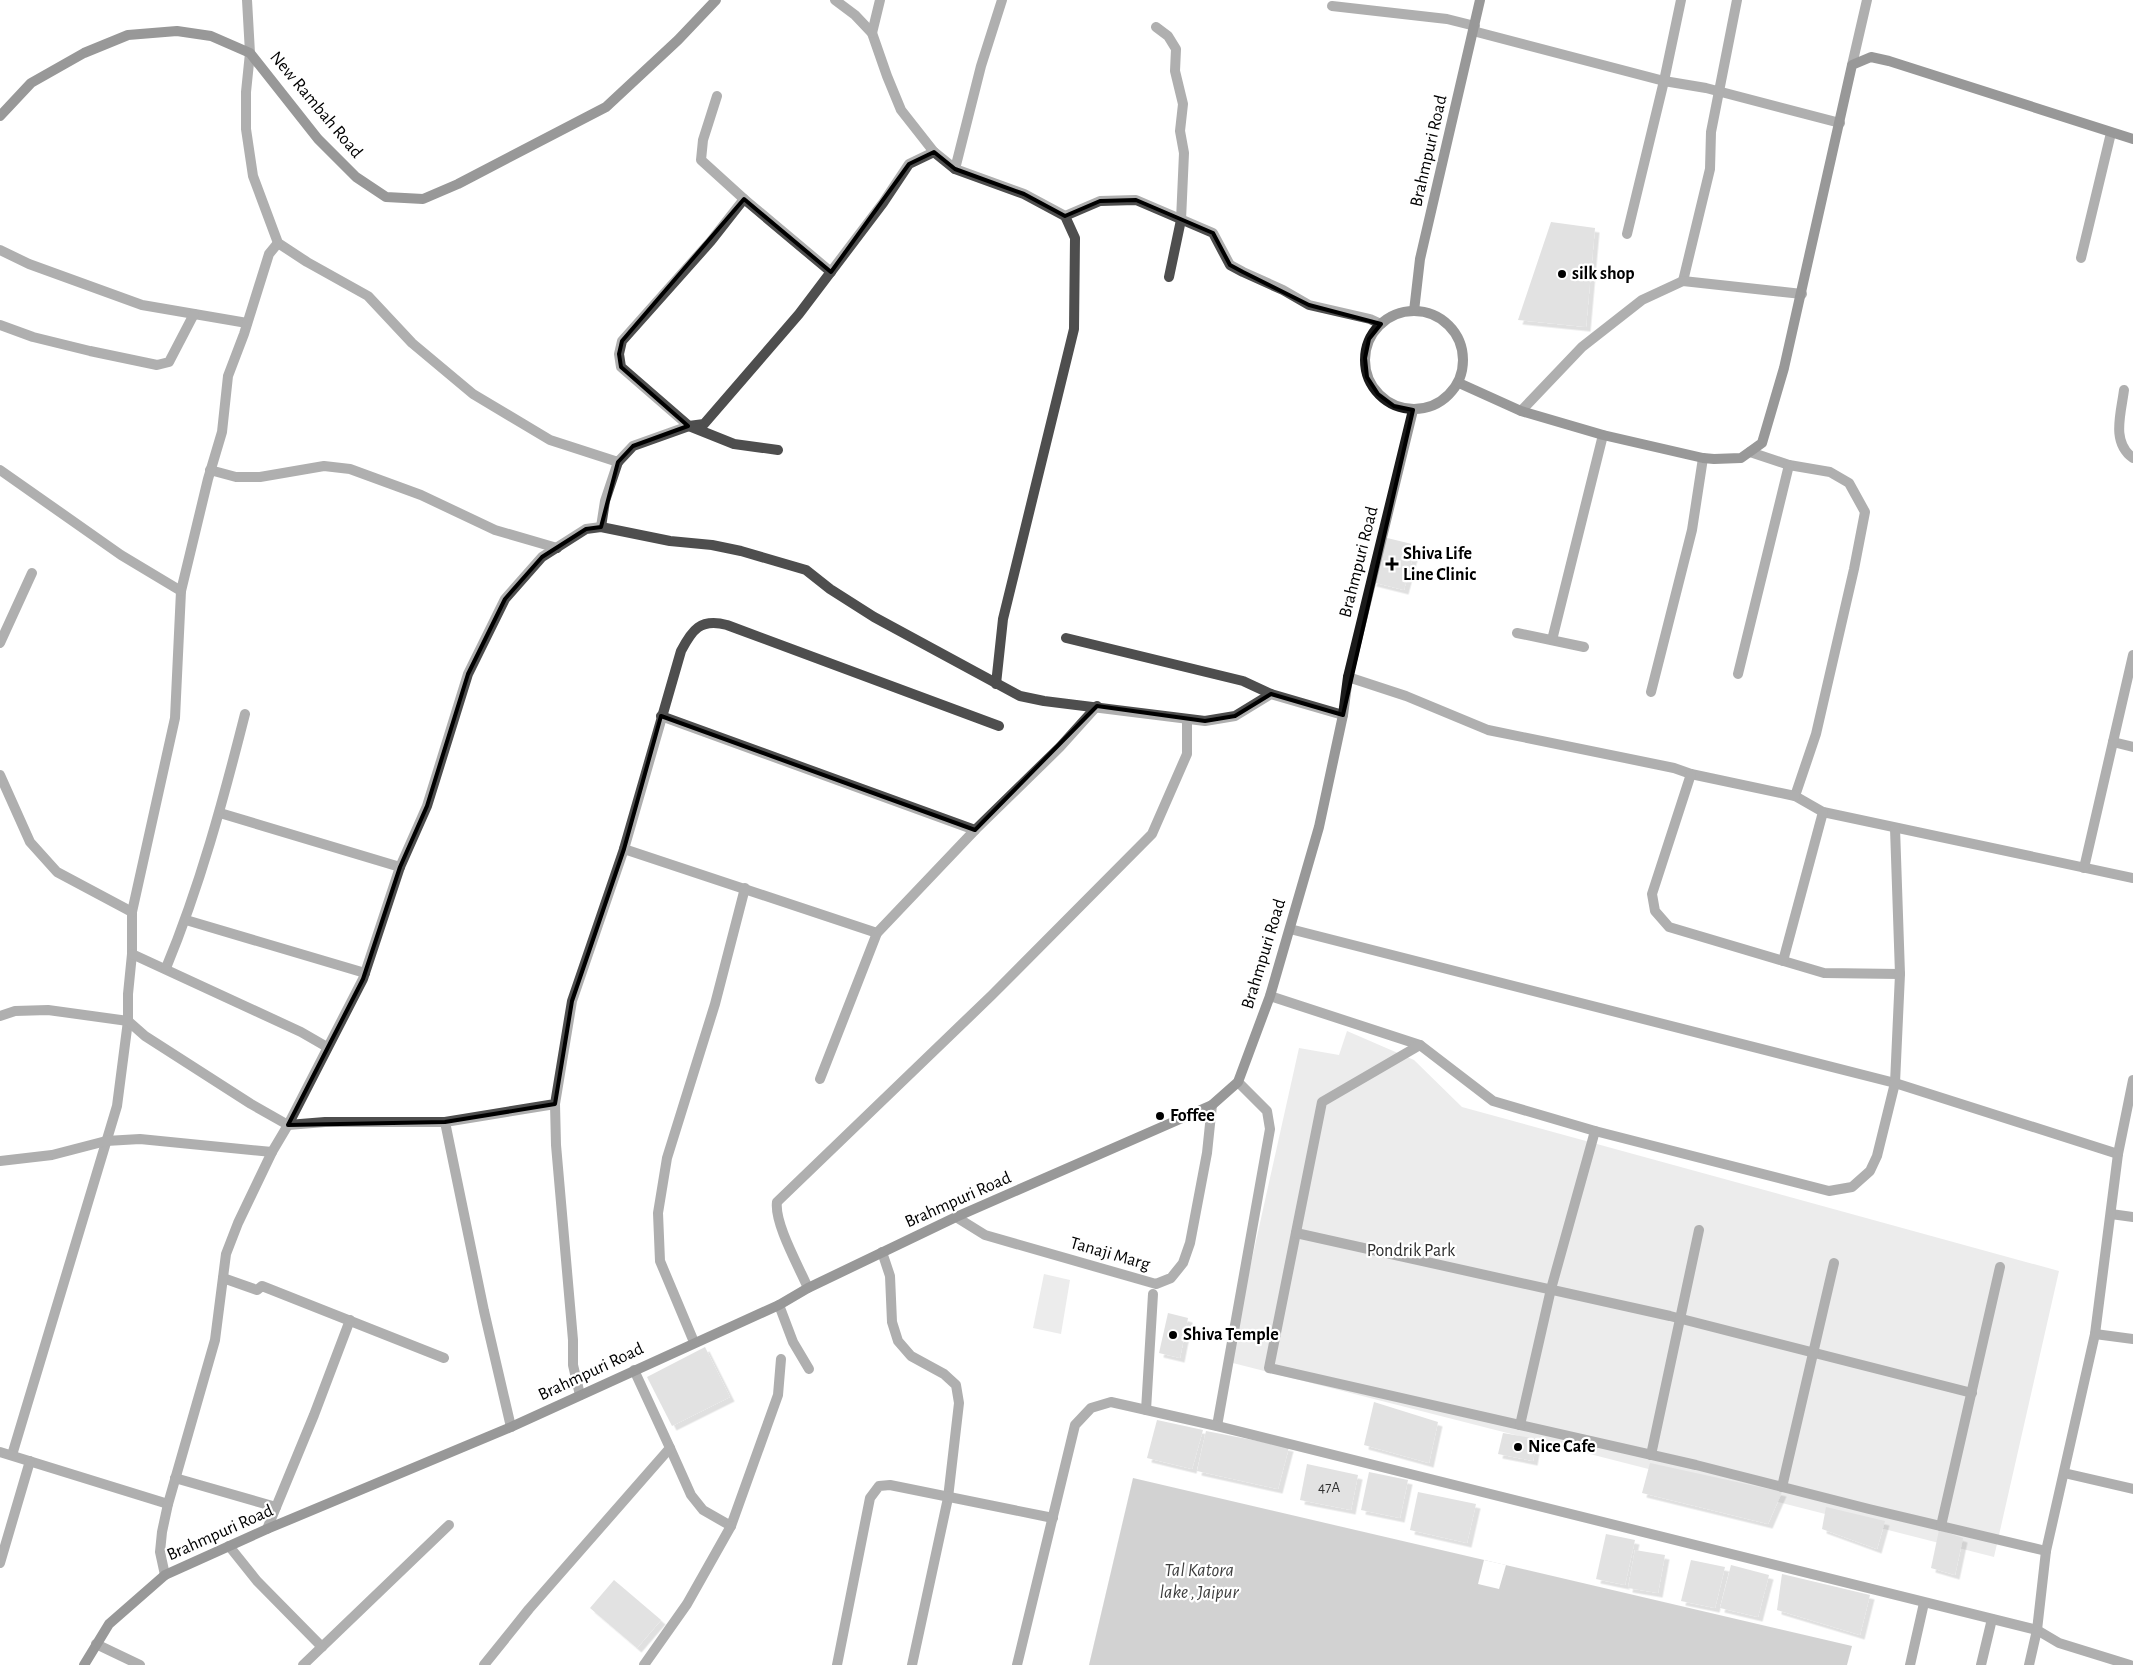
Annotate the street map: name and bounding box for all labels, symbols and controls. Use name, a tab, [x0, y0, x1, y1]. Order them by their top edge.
street label: New Rambah Road	[266, 48, 366, 162]
street label: Brahmpuri Road	[1407, 93, 1451, 209]
place label: silk shop	[1572, 265, 1635, 283]
marker: silk shop	[1556, 268, 1568, 280]
street label: Brahmpuri Road	[1336, 504, 1382, 620]
place label: Shiva Life Line Clinic	[1403, 545, 1476, 584]
marker: Shiva Life Line Clinic	[1385, 557, 1399, 571]
street label: Brahmpuri Road	[1239, 897, 1289, 1011]
place label: Foffee	[1170, 1107, 1215, 1125]
marker: Foffee	[1154, 1110, 1166, 1122]
street label: Brahmpuri Road	[902, 1169, 1014, 1231]
street label: Tanaji Marg	[1068, 1234, 1152, 1274]
park label: Pondrik Park	[1367, 1242, 1456, 1260]
place label: Shiva Temple	[1183, 1326, 1279, 1344]
marker: Shiva Temple	[1167, 1329, 1179, 1341]
street label: Brahmpuri Road	[535, 1340, 647, 1404]
place label: Nice Cafe	[1528, 1438, 1595, 1456]
marker: Nice Cafe	[1512, 1441, 1524, 1453]
house number: 47A	[1318, 1480, 1340, 1495]
street label: Brahmpuri Road	[164, 1502, 276, 1564]
water label: Tal Katora lake , Jaipur	[1159, 1561, 1239, 1602]

